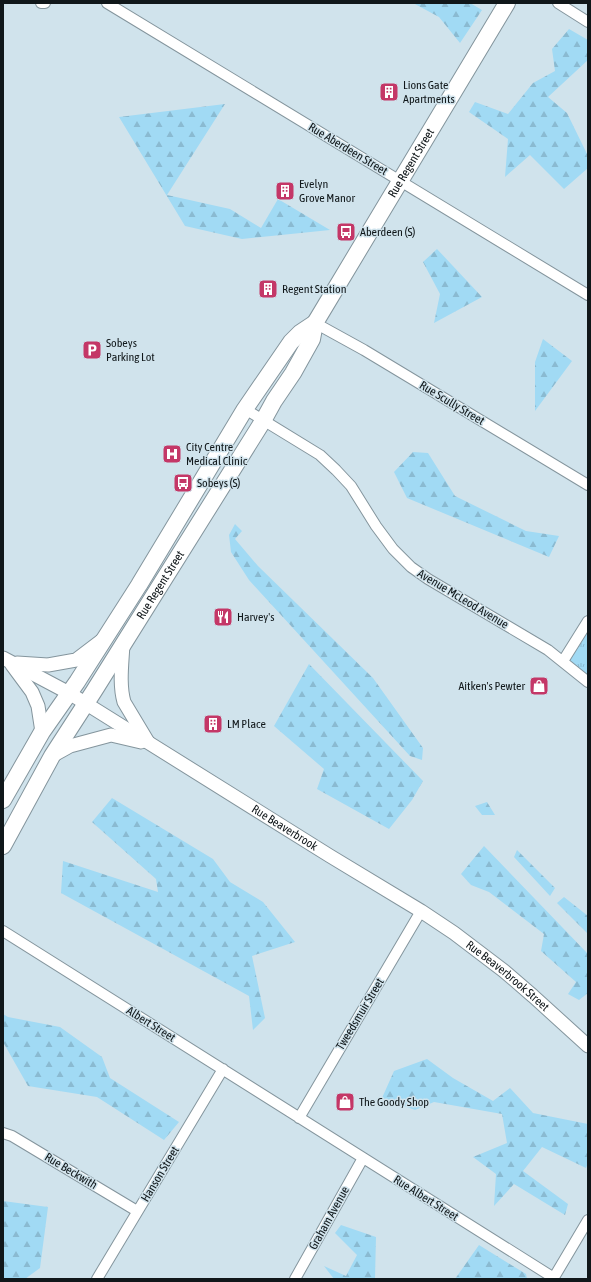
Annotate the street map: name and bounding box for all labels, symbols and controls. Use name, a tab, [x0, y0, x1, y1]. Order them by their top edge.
place label: Lions Gate Apartments	[403, 78, 455, 106]
building icon: Lions Gate Apartments	[378, 81, 400, 103]
street label: Rue Aberdeen Street	[306, 120, 391, 178]
street label: Rue Regent Street	[385, 125, 437, 200]
place label: Evelyn Grove Manor	[299, 177, 355, 205]
building icon: Evelyn Grove Manor	[274, 180, 296, 202]
bus stop icon: Aberdeen (S)	[335, 221, 357, 243]
place label: Aberdeen (S)	[360, 225, 415, 239]
building icon: Regent Station	[257, 278, 279, 300]
place label: Regent Station	[282, 282, 347, 296]
place label: Sobeys Parking Lot	[106, 336, 155, 364]
parking icon: Sobeys Parking Lot	[81, 339, 103, 361]
street label: Rue Scully Street	[417, 378, 487, 428]
place label: City Centre Medical Clinic	[186, 440, 248, 468]
hospital icon: City Centre Medical Clinic	[161, 443, 183, 465]
bus stop icon: Sobeys (S)	[172, 472, 194, 494]
place label: Sobeys (S)	[197, 476, 240, 490]
street label: Rue Regent Street	[134, 548, 187, 622]
street label: Avenue McLeod Avenue	[415, 566, 511, 632]
restaurant icon: Harvey's	[212, 606, 234, 628]
place label: Harvey's	[237, 610, 274, 624]
shop icon: Aitken's Pewter	[528, 675, 550, 697]
place label: Aitken's Pewter	[458, 679, 525, 693]
building icon: LM Place	[202, 713, 224, 735]
place label: LM Place	[227, 717, 266, 731]
street label: Rue Beaverbrook	[249, 802, 321, 854]
street label: Rue Beaverbrook Street	[463, 938, 552, 1014]
street label: Tweedsmuir Street	[333, 975, 387, 1052]
street label: Albert Street	[124, 1003, 179, 1045]
shop icon: The Goody Shop	[334, 1091, 356, 1113]
place label: The Goody Shop	[359, 1095, 429, 1109]
street label: Hanson Street	[138, 1143, 182, 1204]
street label: Rue Beckwith	[42, 1150, 100, 1192]
street label: Rue Albert Street	[391, 1172, 462, 1224]
street label: Graham Avenue	[306, 1184, 352, 1252]

